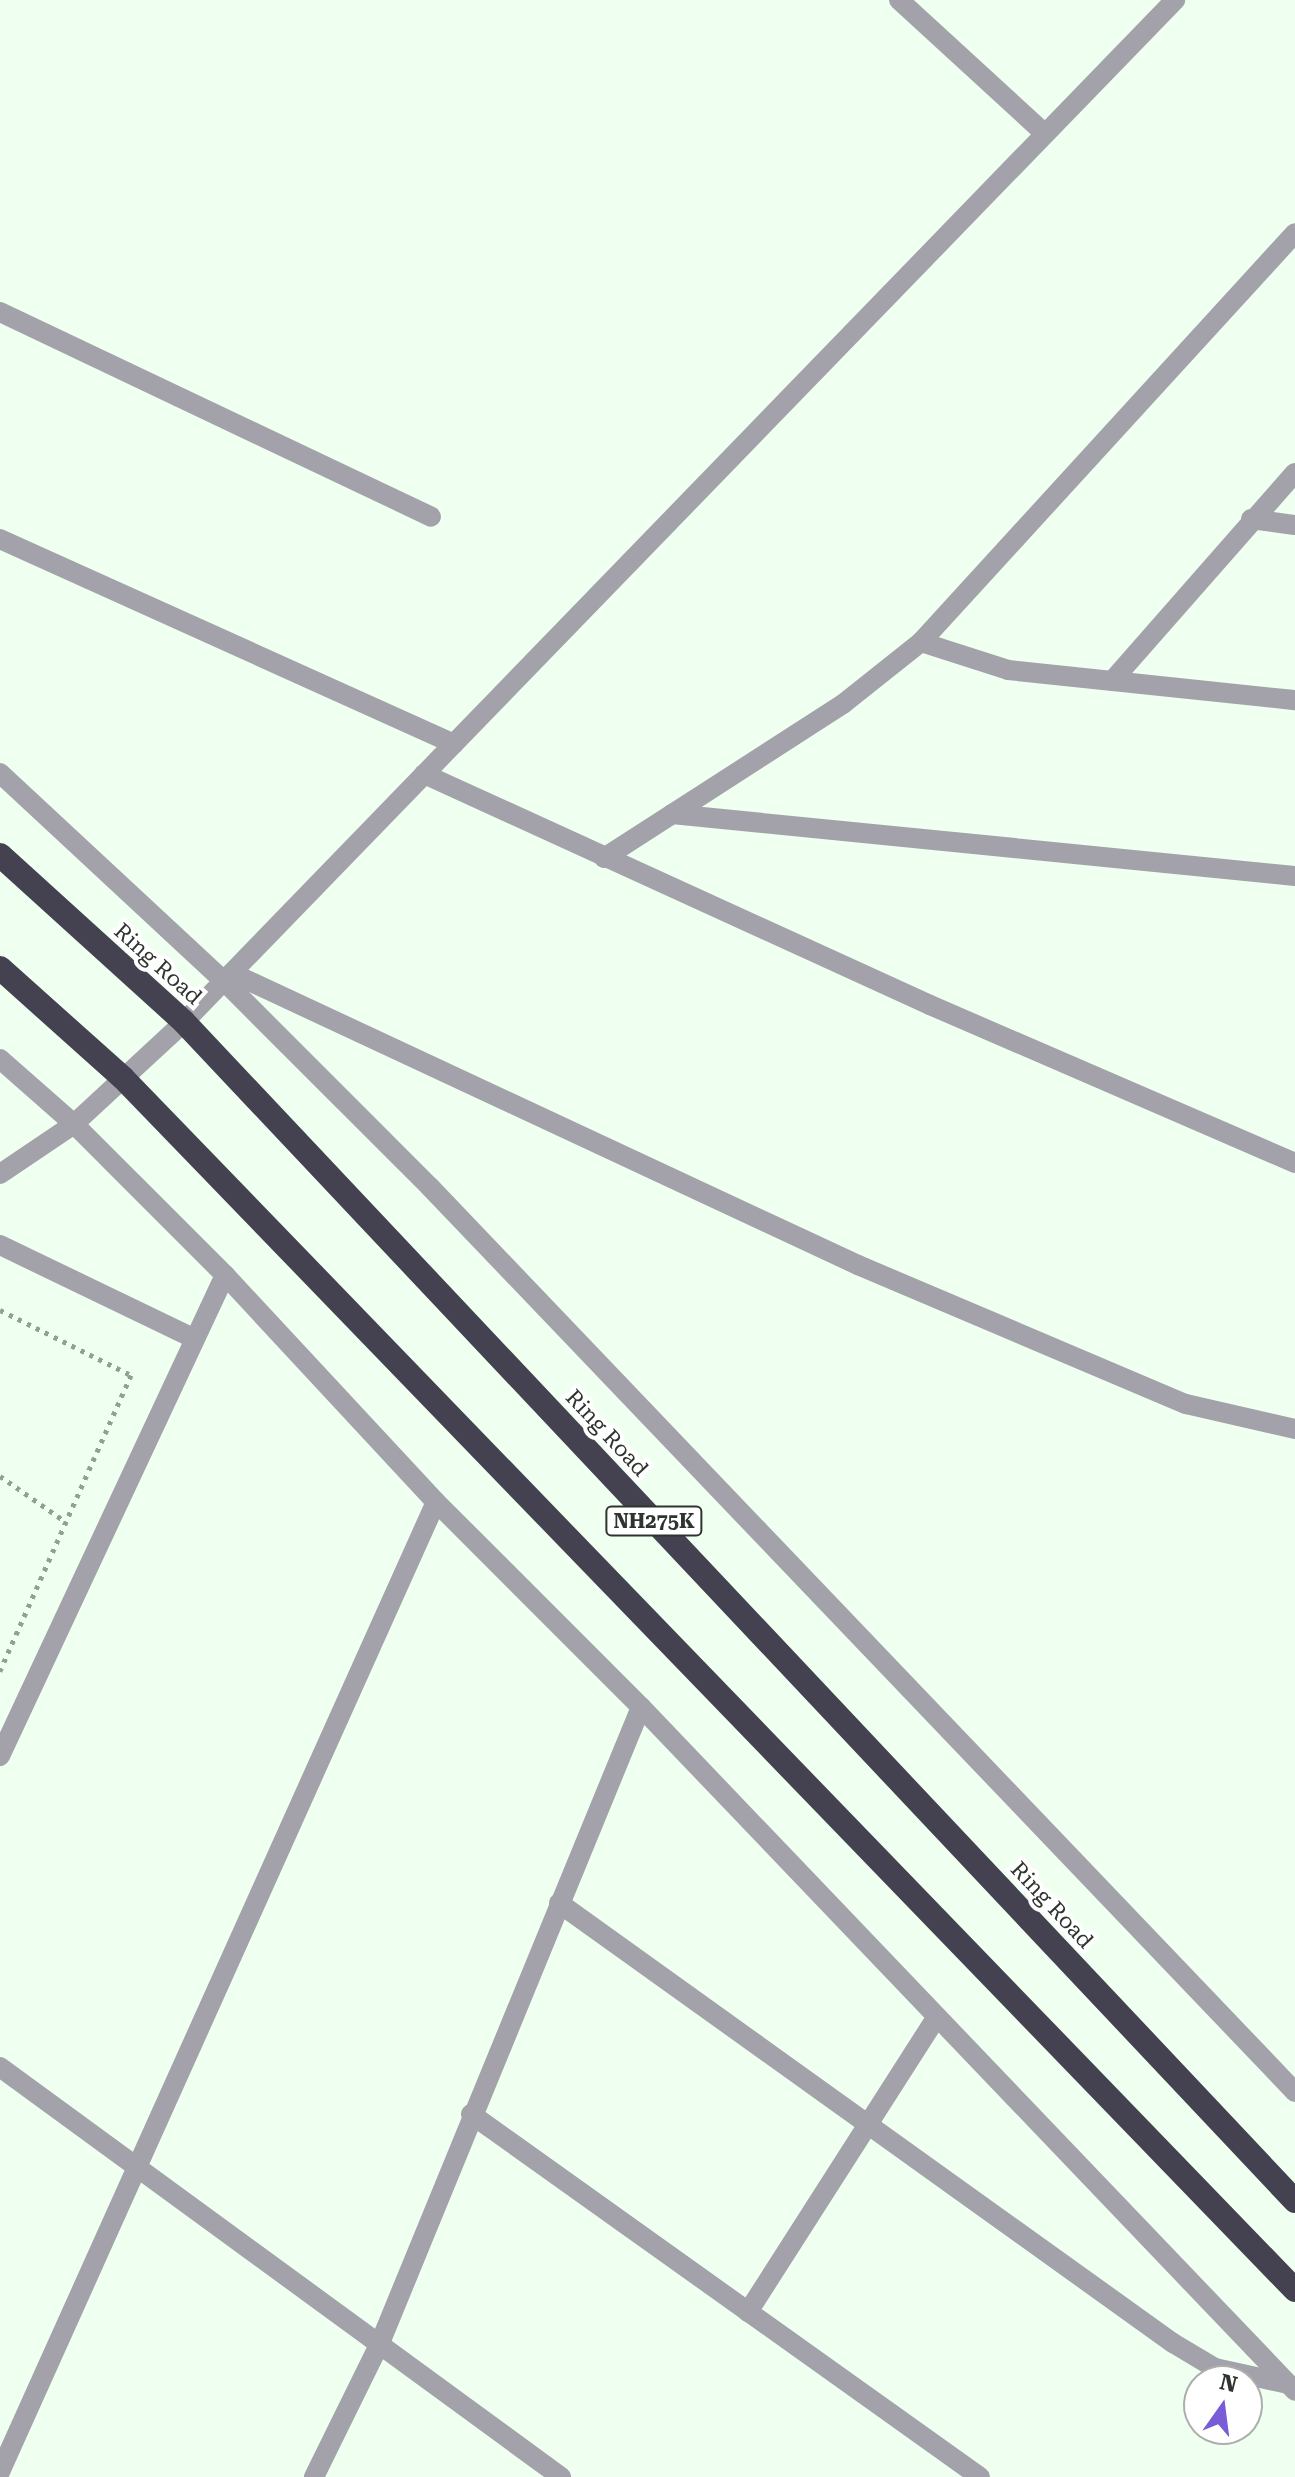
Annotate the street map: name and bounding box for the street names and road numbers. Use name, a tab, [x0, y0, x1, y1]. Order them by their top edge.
street label: Ring Road	[109, 918, 207, 1010]
street label: Ring Road	[560, 1384, 654, 1482]
road number: NH275K	[604, 1505, 704, 1537]
street label: Ring Road	[1005, 1856, 1099, 1954]

